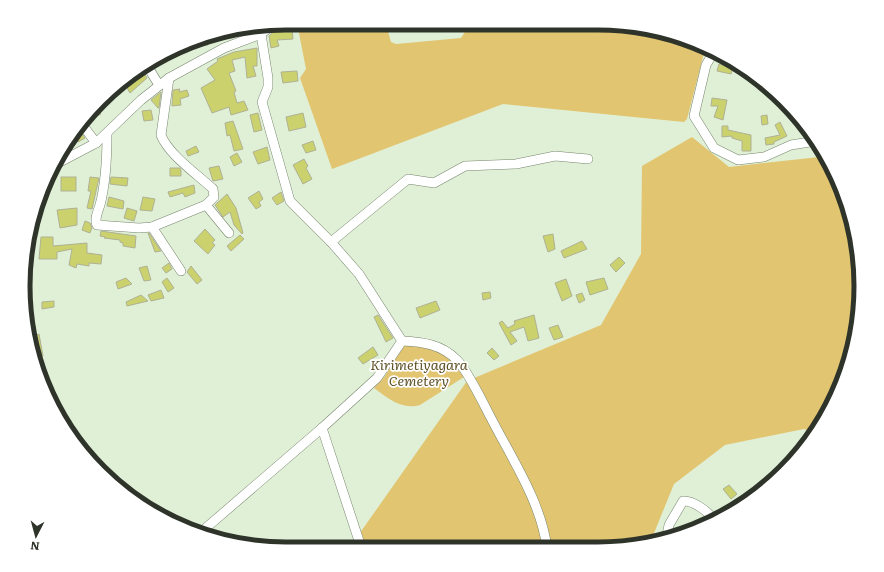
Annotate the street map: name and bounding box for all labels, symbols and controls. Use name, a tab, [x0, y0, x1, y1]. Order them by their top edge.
park label: Kirimetiyagara Cemetery	[370, 354, 468, 390]
north arrow	[16, 516, 56, 556]
text: N	[29, 539, 40, 555]

